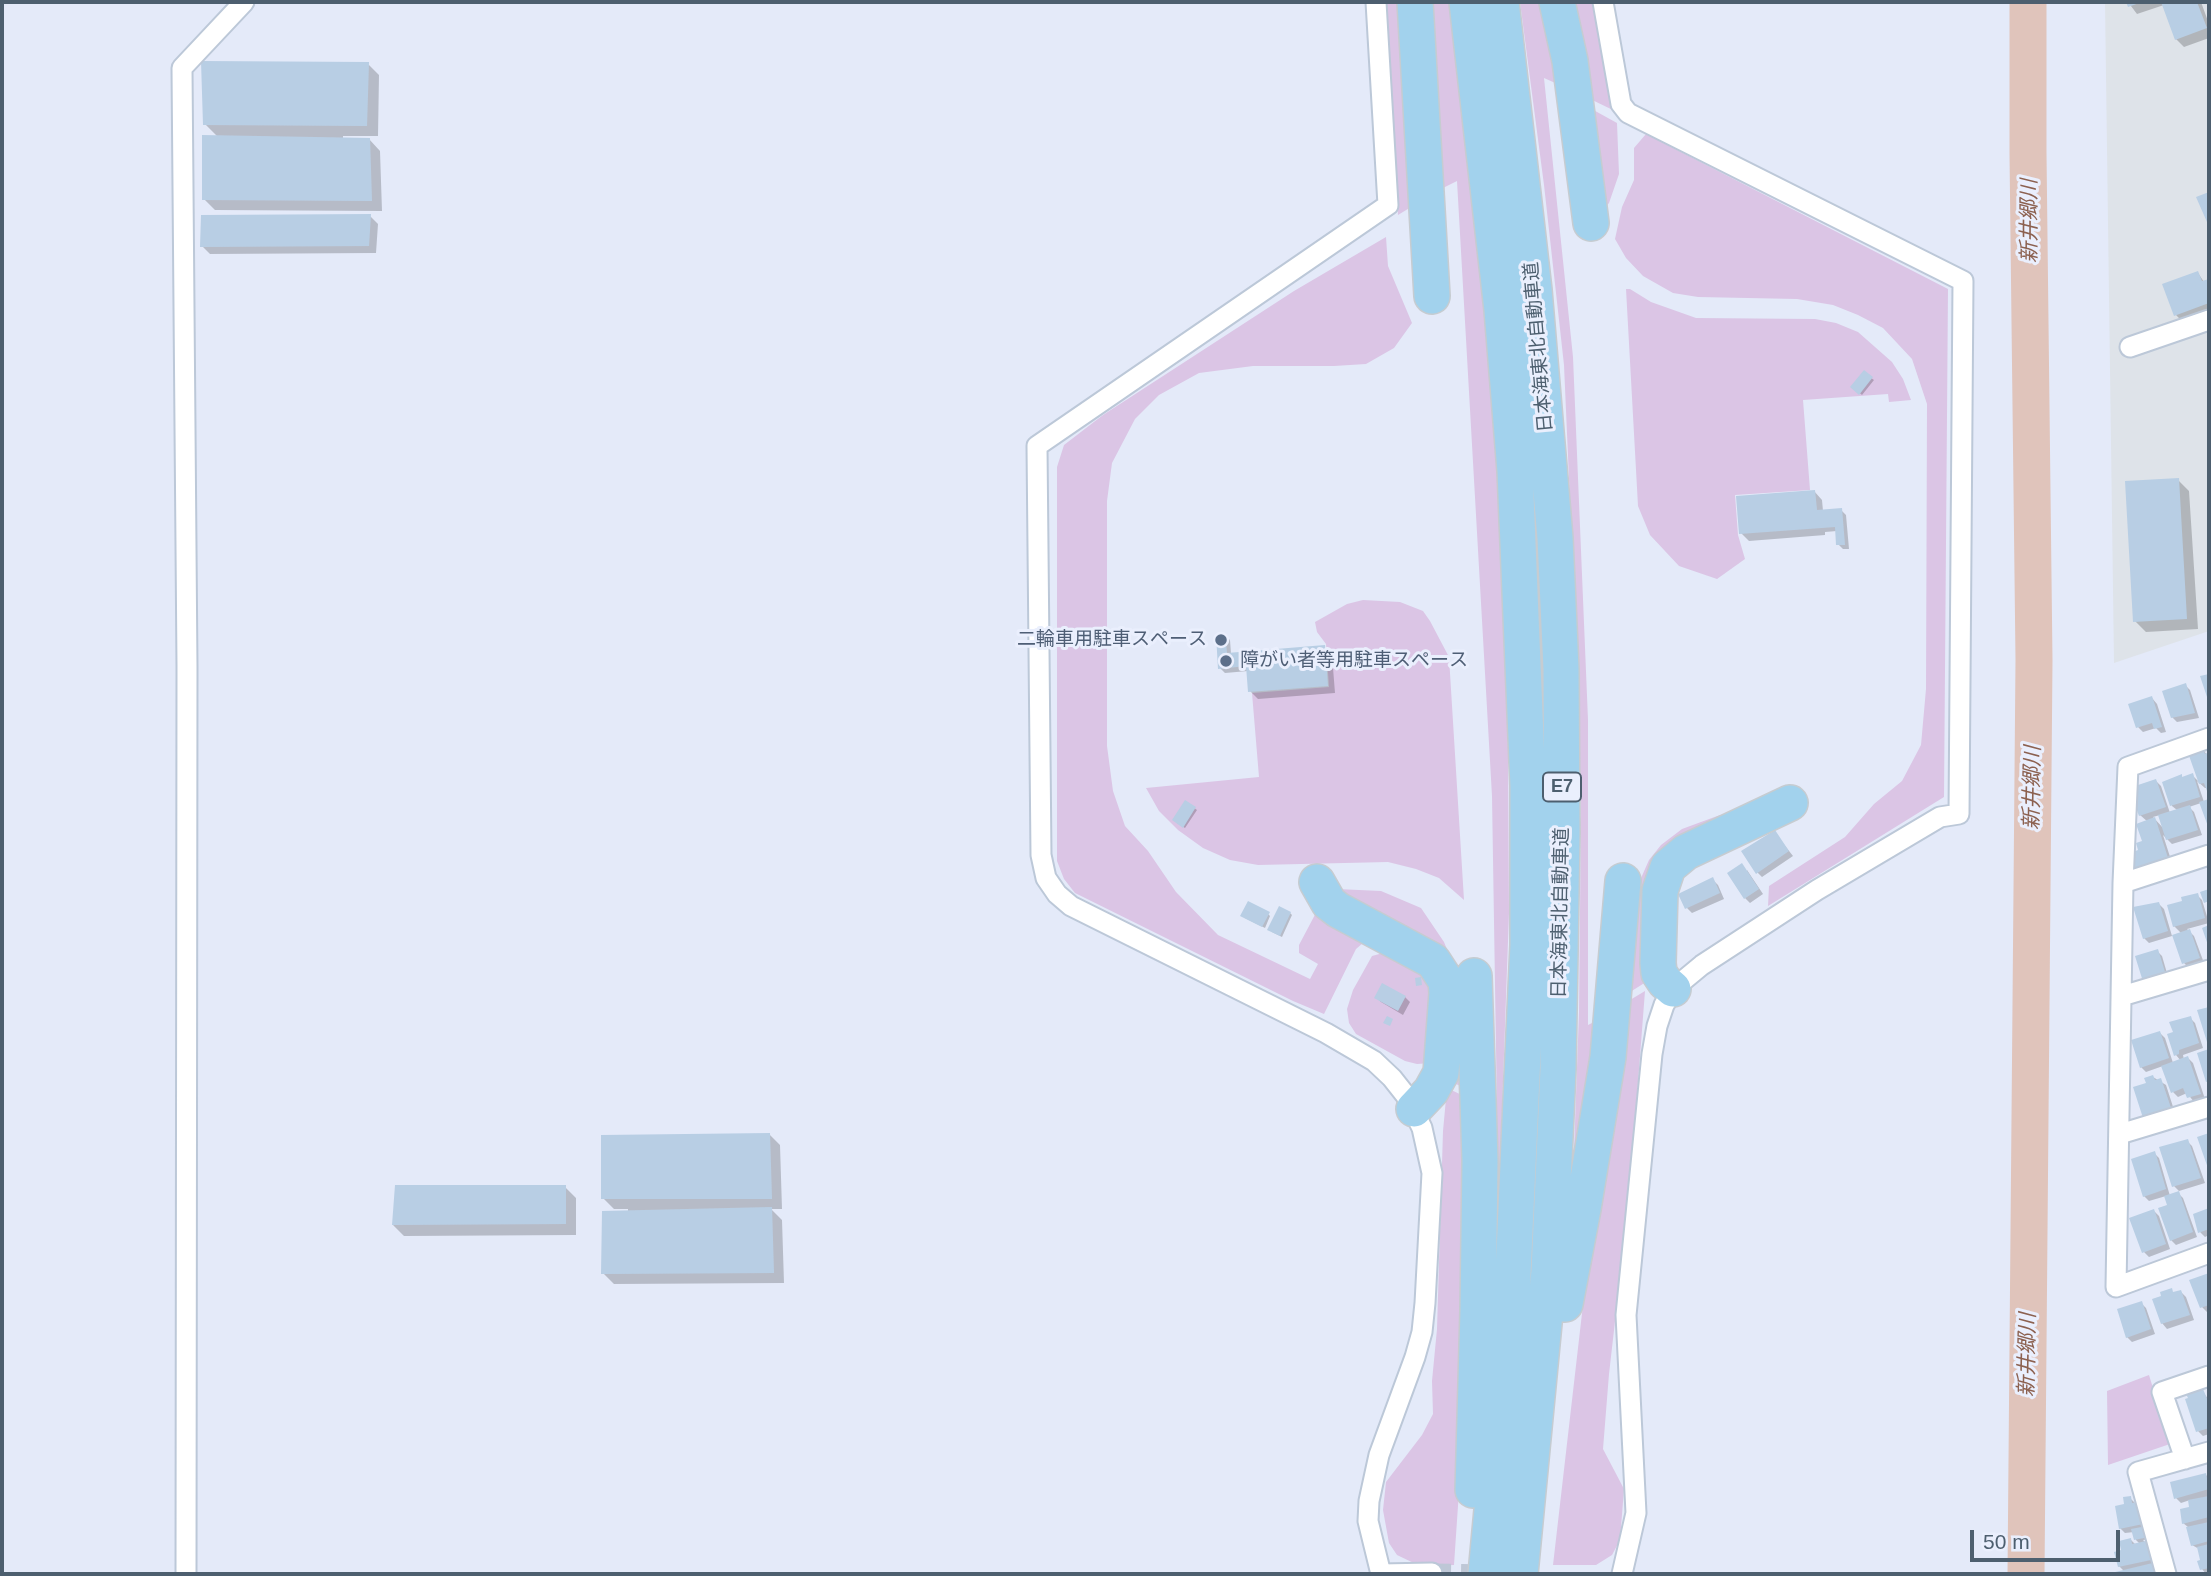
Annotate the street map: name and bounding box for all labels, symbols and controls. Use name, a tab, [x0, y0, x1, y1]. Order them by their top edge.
water label: 新井郷川	[2017, 179, 2043, 263]
street label: 日本海東北自動車道	[1520, 261, 1558, 433]
place label: 二輪車用駐車スペース	[1017, 629, 1207, 651]
marker: 二輪車用駐車スペース	[1213, 632, 1229, 648]
place label: 障がい者等用駐車スペース	[1240, 650, 1468, 672]
marker: 障がい者等用駐車スペース	[1218, 653, 1234, 669]
water label: 新井郷川	[2020, 746, 2046, 830]
road number: E7	[1543, 772, 1581, 802]
street label: 日本海東北自動車道	[1548, 827, 1574, 999]
water label: 新井郷川	[2015, 1313, 2041, 1397]
scale bar	[1973, 1516, 2124, 1560]
text: 50 m	[1983, 1530, 2030, 1553]

